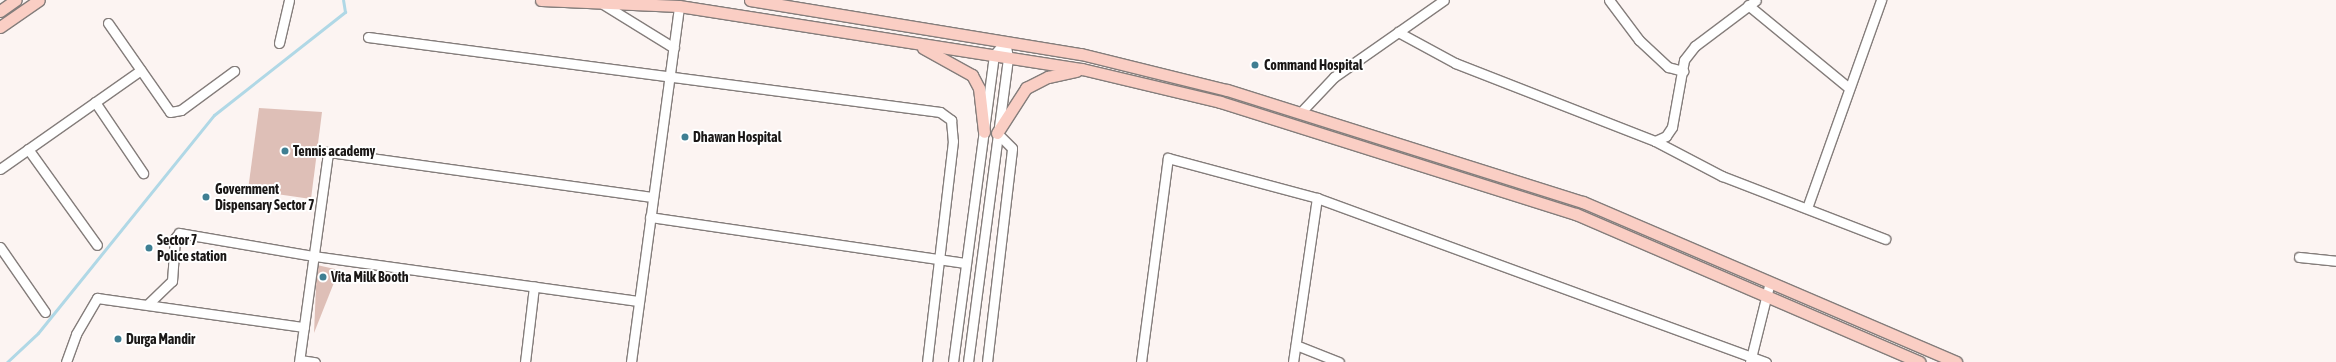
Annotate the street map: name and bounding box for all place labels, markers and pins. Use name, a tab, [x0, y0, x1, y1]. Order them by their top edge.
place label: Command Hospital	[1264, 57, 1363, 73]
marker: Command Hospital	[1249, 59, 1261, 71]
place label: Dhawan Hospital	[693, 129, 781, 145]
marker: Dhawan Hospital	[680, 132, 690, 142]
place label: Tennis academy	[293, 143, 375, 159]
marker: Tennis academy	[280, 146, 290, 156]
place label: Government Dispensary Sector 7	[215, 181, 314, 214]
marker: Government Dispensary Sector 7	[200, 191, 212, 203]
place label: Sector 7 Police station	[157, 232, 227, 264]
marker: Sector 7 Police station	[144, 243, 154, 253]
place label: Vita Milk Booth	[331, 269, 409, 285]
marker: Vita Milk Booth	[318, 272, 328, 282]
place label: Durga Mandir	[126, 331, 195, 347]
marker: Durga Mandir	[113, 334, 123, 344]

